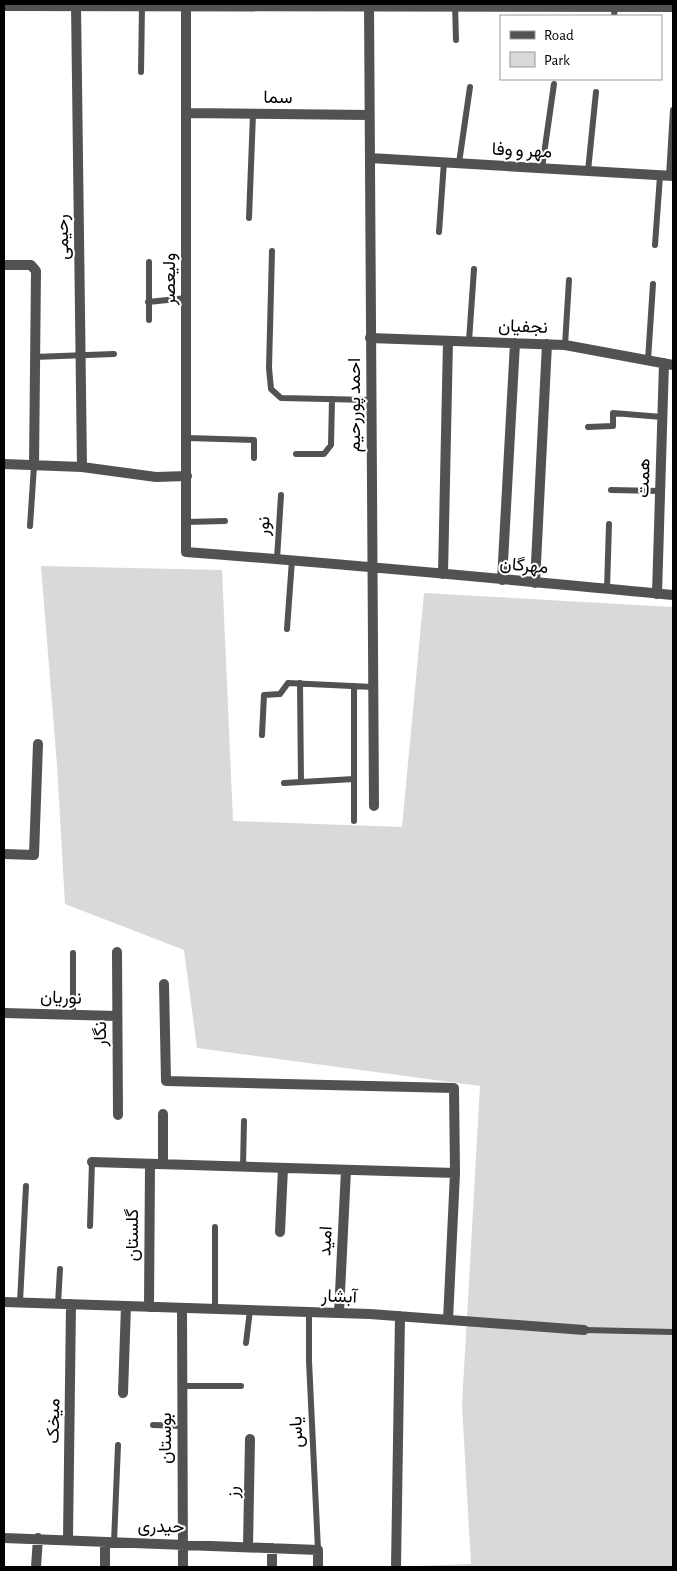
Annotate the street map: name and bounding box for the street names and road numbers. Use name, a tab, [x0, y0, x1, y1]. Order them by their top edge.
street label: سما	[263, 89, 293, 107]
street label: مهر و وفا	[491, 140, 553, 163]
street label: رحیمی	[54, 214, 73, 260]
street label: ولیعصر	[161, 253, 180, 306]
street label: نجفیان	[498, 317, 548, 337]
street label: احمد پوررحیم	[346, 358, 366, 452]
street label: همت	[634, 458, 654, 498]
street label: نور	[254, 516, 274, 537]
street label: مهرگان	[499, 554, 549, 578]
street label: نوریان	[40, 988, 82, 1009]
street label: نگار	[91, 1021, 111, 1048]
street label: گلستان	[123, 1209, 142, 1261]
street label: امید	[316, 1226, 336, 1256]
street label: آبشار	[320, 1286, 359, 1308]
street label: میخک	[45, 1398, 63, 1444]
street label: بوستان	[157, 1412, 176, 1464]
street label: یاس	[287, 1416, 308, 1448]
street label: رز	[224, 1486, 243, 1499]
street label: حیدری	[137, 1518, 185, 1537]

